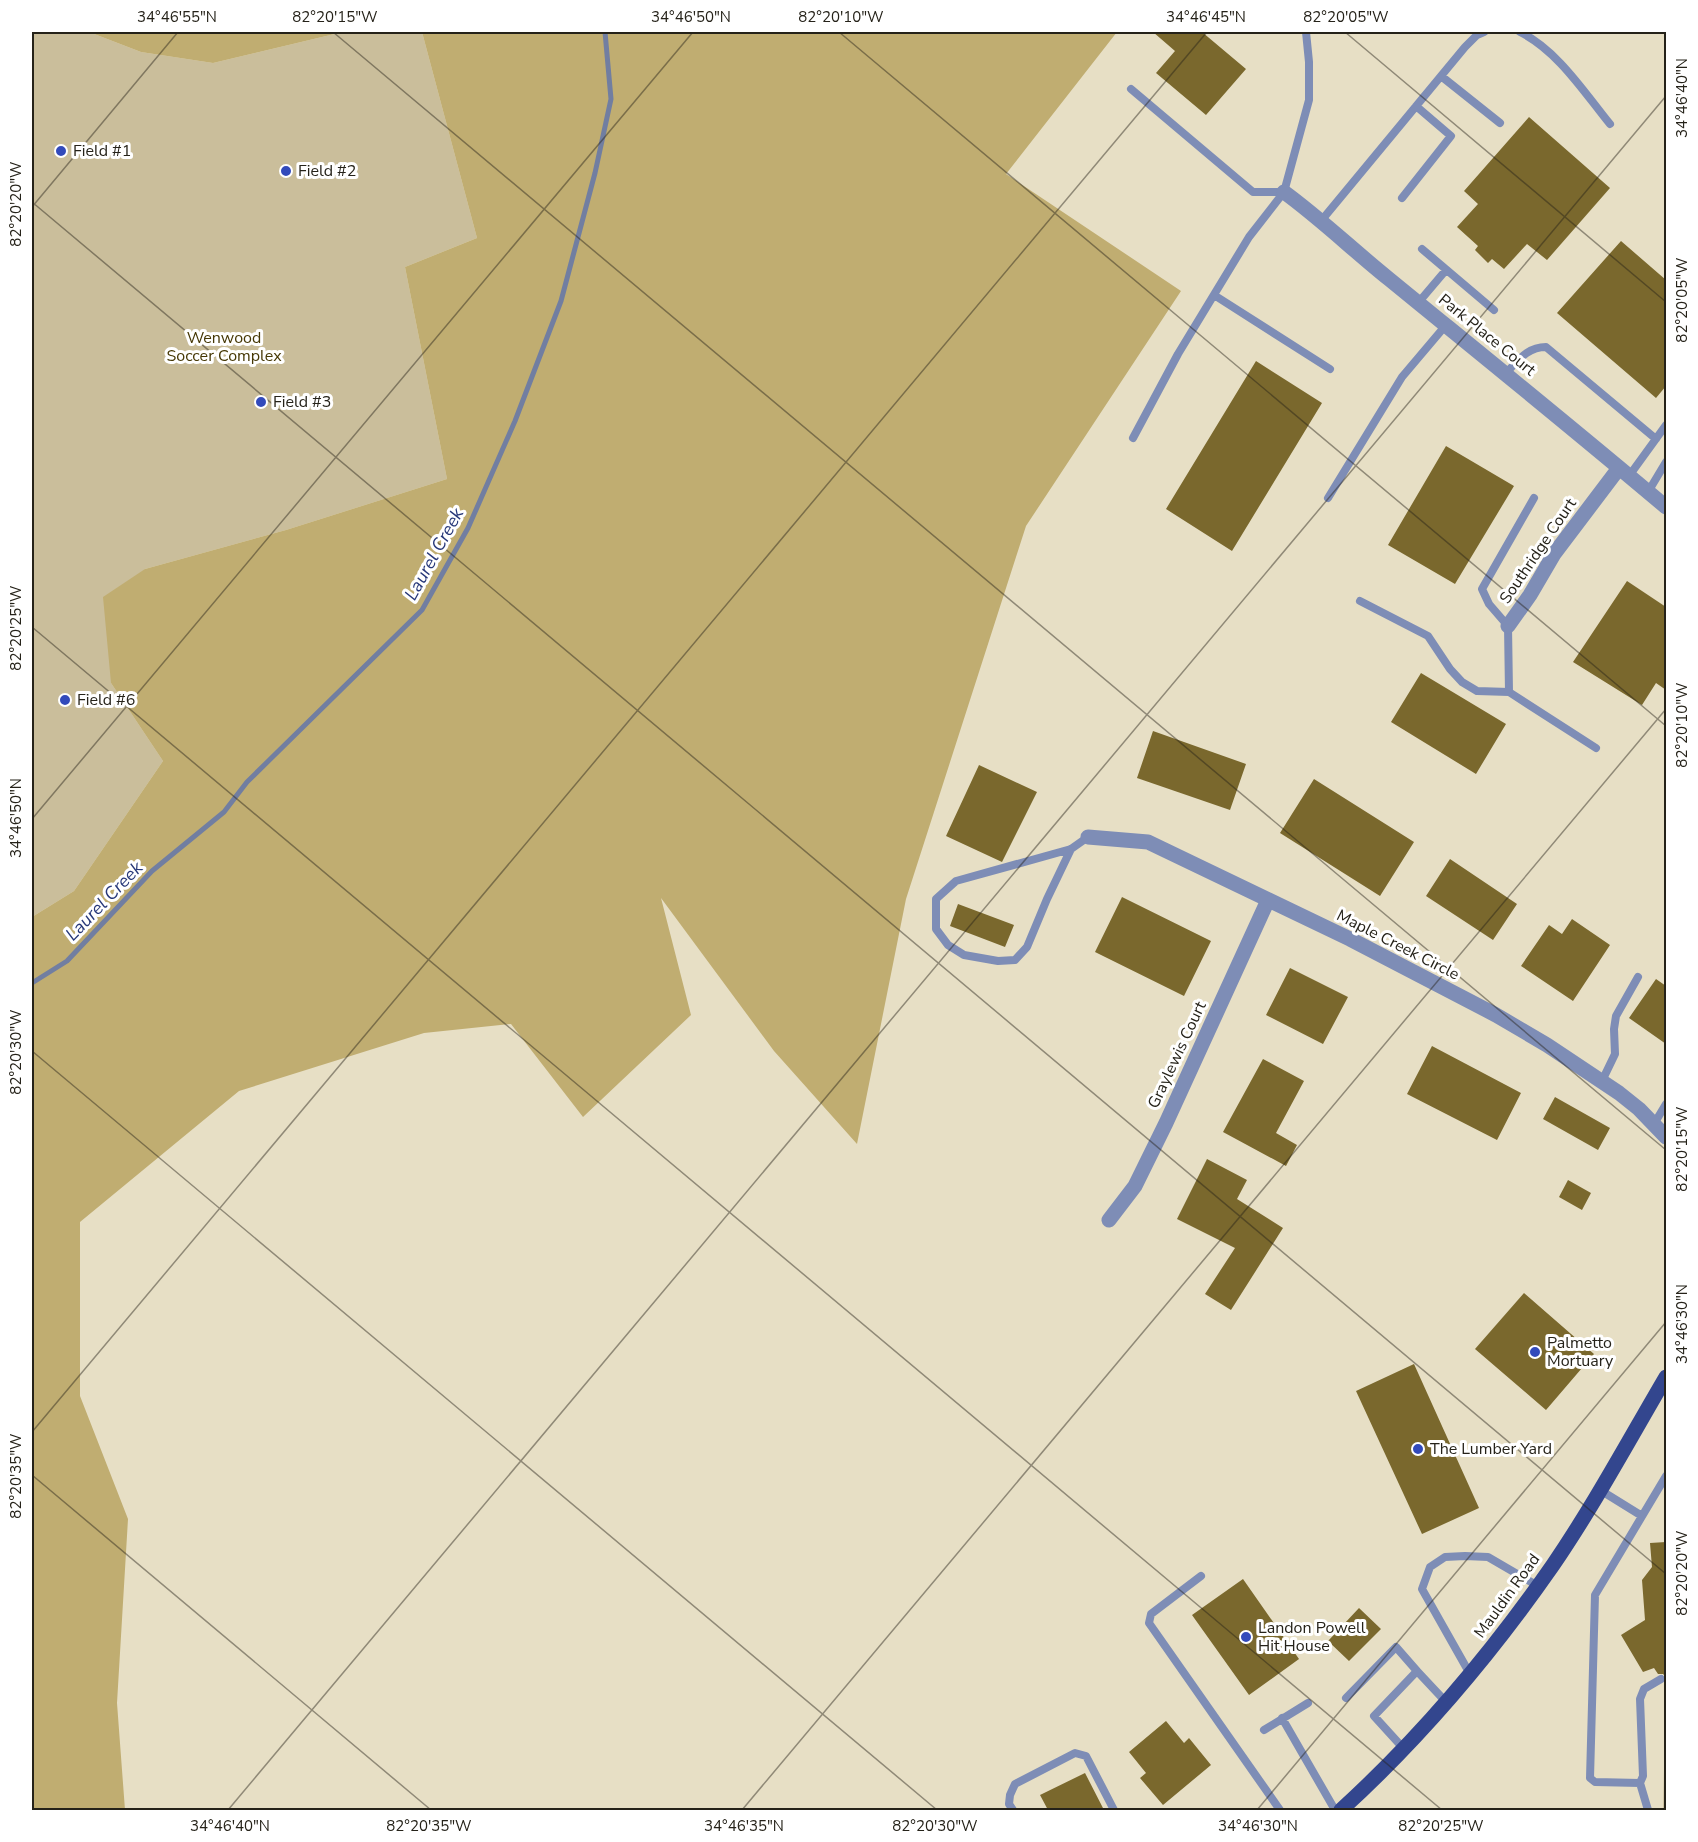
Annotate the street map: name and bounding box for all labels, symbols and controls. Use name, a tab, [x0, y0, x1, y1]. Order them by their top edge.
text: 34°46'55"N	[137, 7, 217, 27]
text: 82°20'15"W	[292, 7, 378, 27]
text: 34°46'50"N	[651, 7, 731, 27]
text: 82°20'10"W	[798, 7, 884, 27]
text: 34°46'45"N	[1166, 7, 1246, 27]
text: 82°20'05"W	[1303, 7, 1389, 27]
text: 34°46'40"N	[1672, 58, 1692, 138]
place label: Field #1	[73, 140, 131, 162]
marker: Field #1	[54, 144, 68, 158]
place label: Field #2	[298, 160, 356, 182]
text: 82°20'20"W	[6, 161, 26, 247]
marker: Field #2	[279, 164, 293, 178]
text: 82°20'05"W	[1672, 257, 1692, 343]
street label: Park Place Court	[1434, 289, 1541, 381]
park label: Wenwood Soccer Complex	[166, 327, 282, 367]
place label: Field #3	[273, 391, 331, 413]
marker: Field #3	[254, 395, 268, 409]
street label: Southridge Court	[1494, 494, 1582, 608]
water label: Laurel Creek	[399, 503, 470, 604]
text: 82°20'25"W	[6, 585, 26, 671]
text: 82°20'10"W	[1672, 682, 1692, 768]
place label: Field #6	[77, 689, 135, 711]
marker: Field #6	[58, 693, 72, 707]
text: 34°46'50"N	[6, 778, 26, 858]
water label: Laurel Creek	[60, 855, 149, 946]
street label: Maple Creek Circle	[1333, 905, 1463, 985]
street label: Graylewis Court	[1143, 998, 1212, 1112]
text: 82°20'30"W	[6, 1009, 26, 1095]
text: 82°20'15"W	[1672, 1106, 1692, 1192]
text: 34°46'30"N	[1672, 1284, 1692, 1364]
place label: Palmetto Mortuary	[1547, 1332, 1614, 1372]
marker: Palmetto Mortuary	[1528, 1345, 1542, 1359]
text: 82°20'35"W	[6, 1433, 26, 1519]
place label: The Lumber Yard	[1430, 1438, 1552, 1460]
marker: The Lumber Yard	[1411, 1442, 1425, 1456]
text: 82°20'20"W	[1672, 1530, 1692, 1616]
street label: Mauldin Road	[1469, 1549, 1545, 1643]
place label: Landon Powell Hit House	[1258, 1617, 1366, 1657]
marker: Landon Powell Hit House	[1239, 1630, 1253, 1644]
text: 34°46'40"N	[190, 1816, 270, 1836]
text: 82°20'35"W	[386, 1816, 472, 1836]
text: 34°46'35"N	[704, 1816, 784, 1836]
text: 82°20'30"W	[892, 1816, 978, 1836]
text: 34°46'30"N	[1218, 1816, 1298, 1836]
text: 82°20'25"W	[1398, 1816, 1484, 1836]

